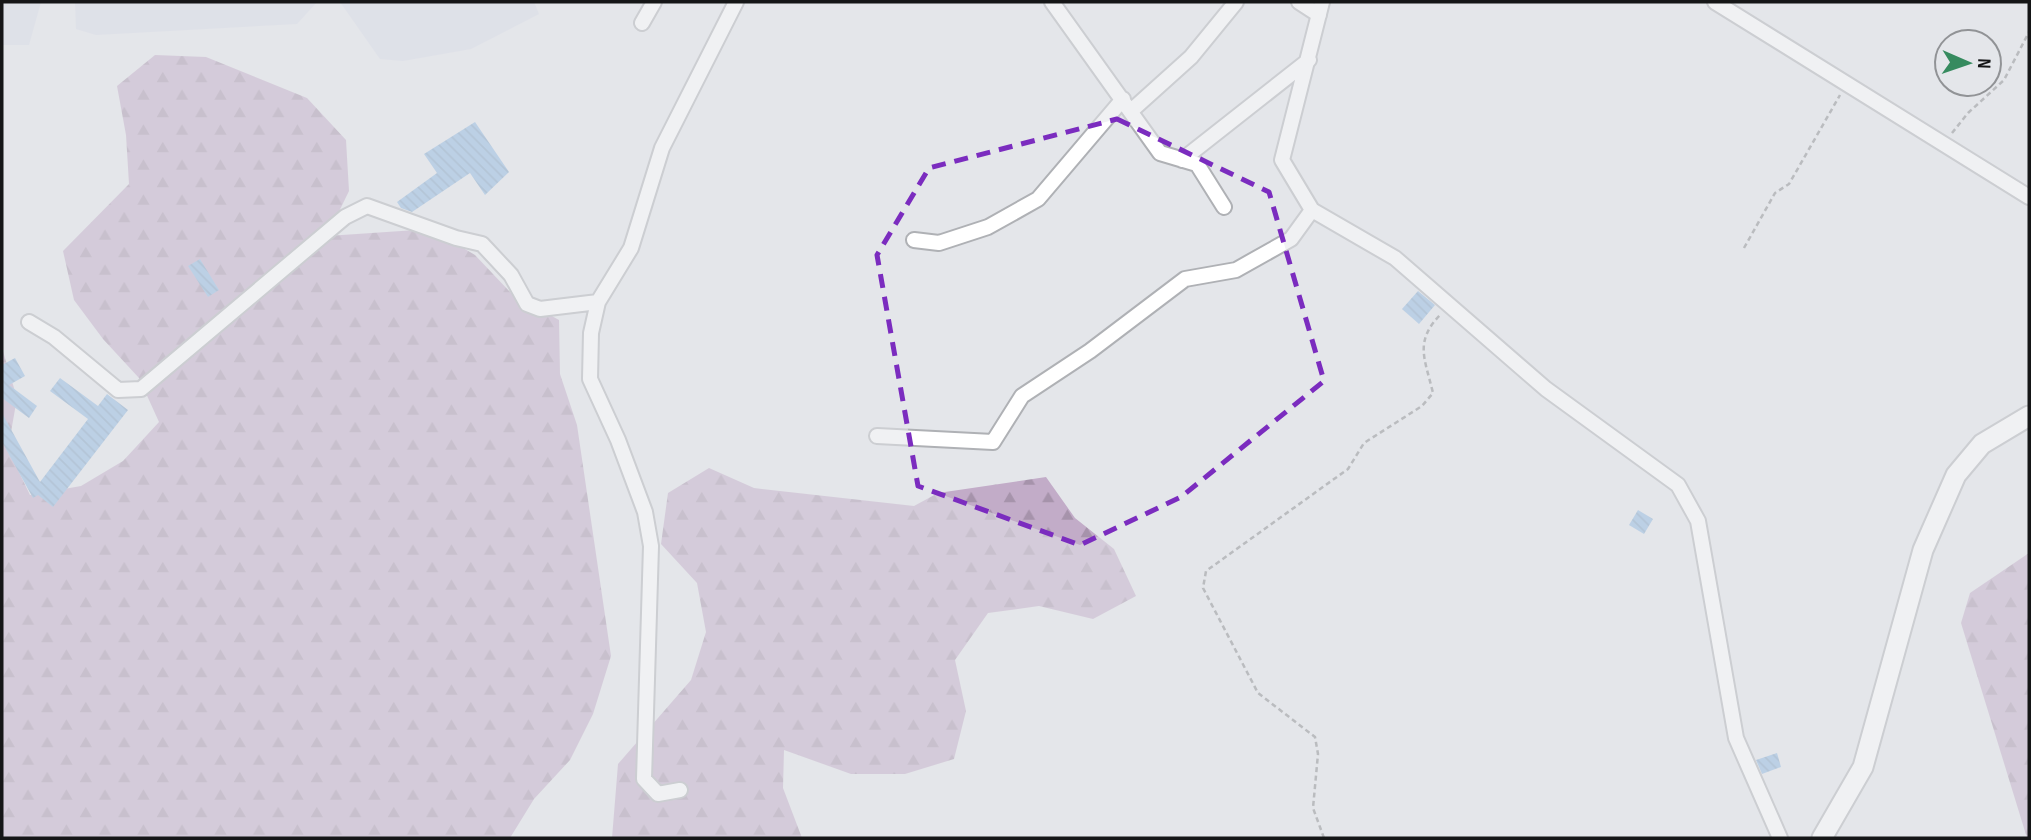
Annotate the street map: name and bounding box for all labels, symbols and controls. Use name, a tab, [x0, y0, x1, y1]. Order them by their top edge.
north arrow	[1933, 28, 2003, 98]
text: N	[1972, 58, 1995, 69]

